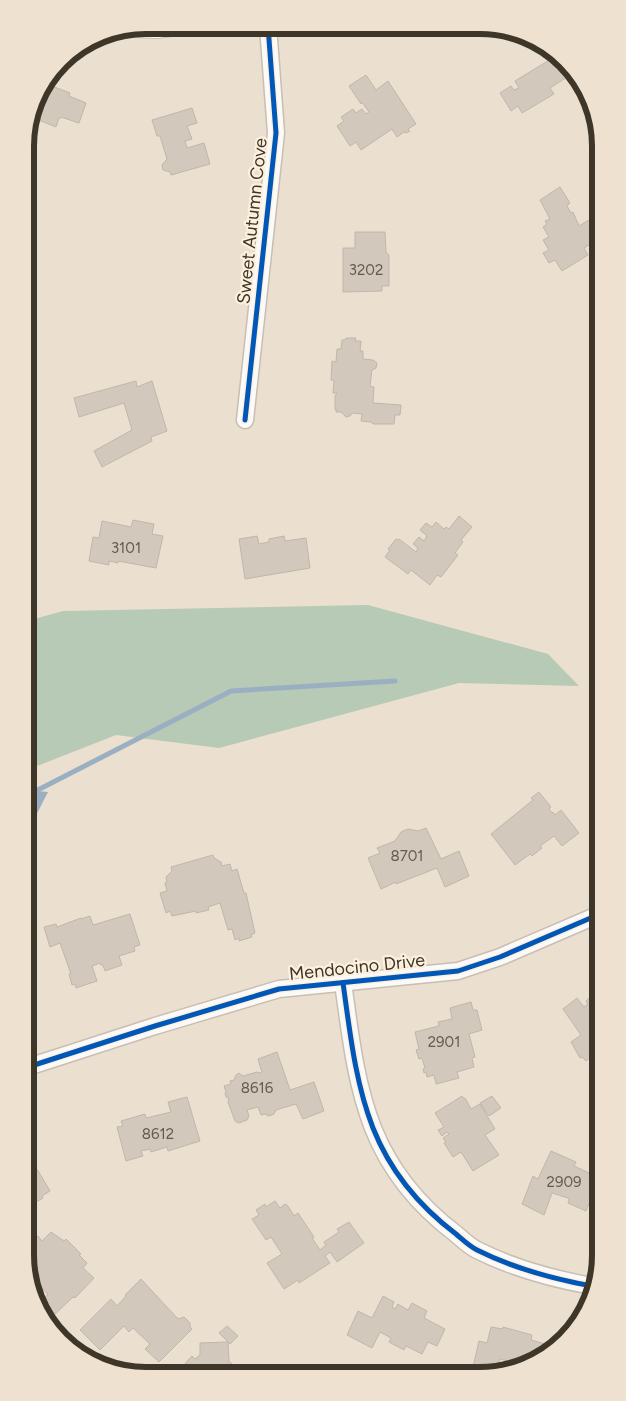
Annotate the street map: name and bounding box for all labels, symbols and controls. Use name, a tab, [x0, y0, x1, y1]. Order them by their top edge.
street label: Sweet Autumn Cove	[232, 137, 272, 305]
house number: 3202	[349, 261, 383, 279]
house number: 3101	[111, 539, 141, 557]
house number: 8701	[390, 847, 424, 865]
street label: Mendocino Drive	[288, 949, 426, 985]
house number: 2901	[428, 1033, 460, 1051]
house number: 8616	[241, 1079, 274, 1097]
house number: 8612	[142, 1125, 174, 1143]
house number: 2909	[547, 1173, 581, 1191]

